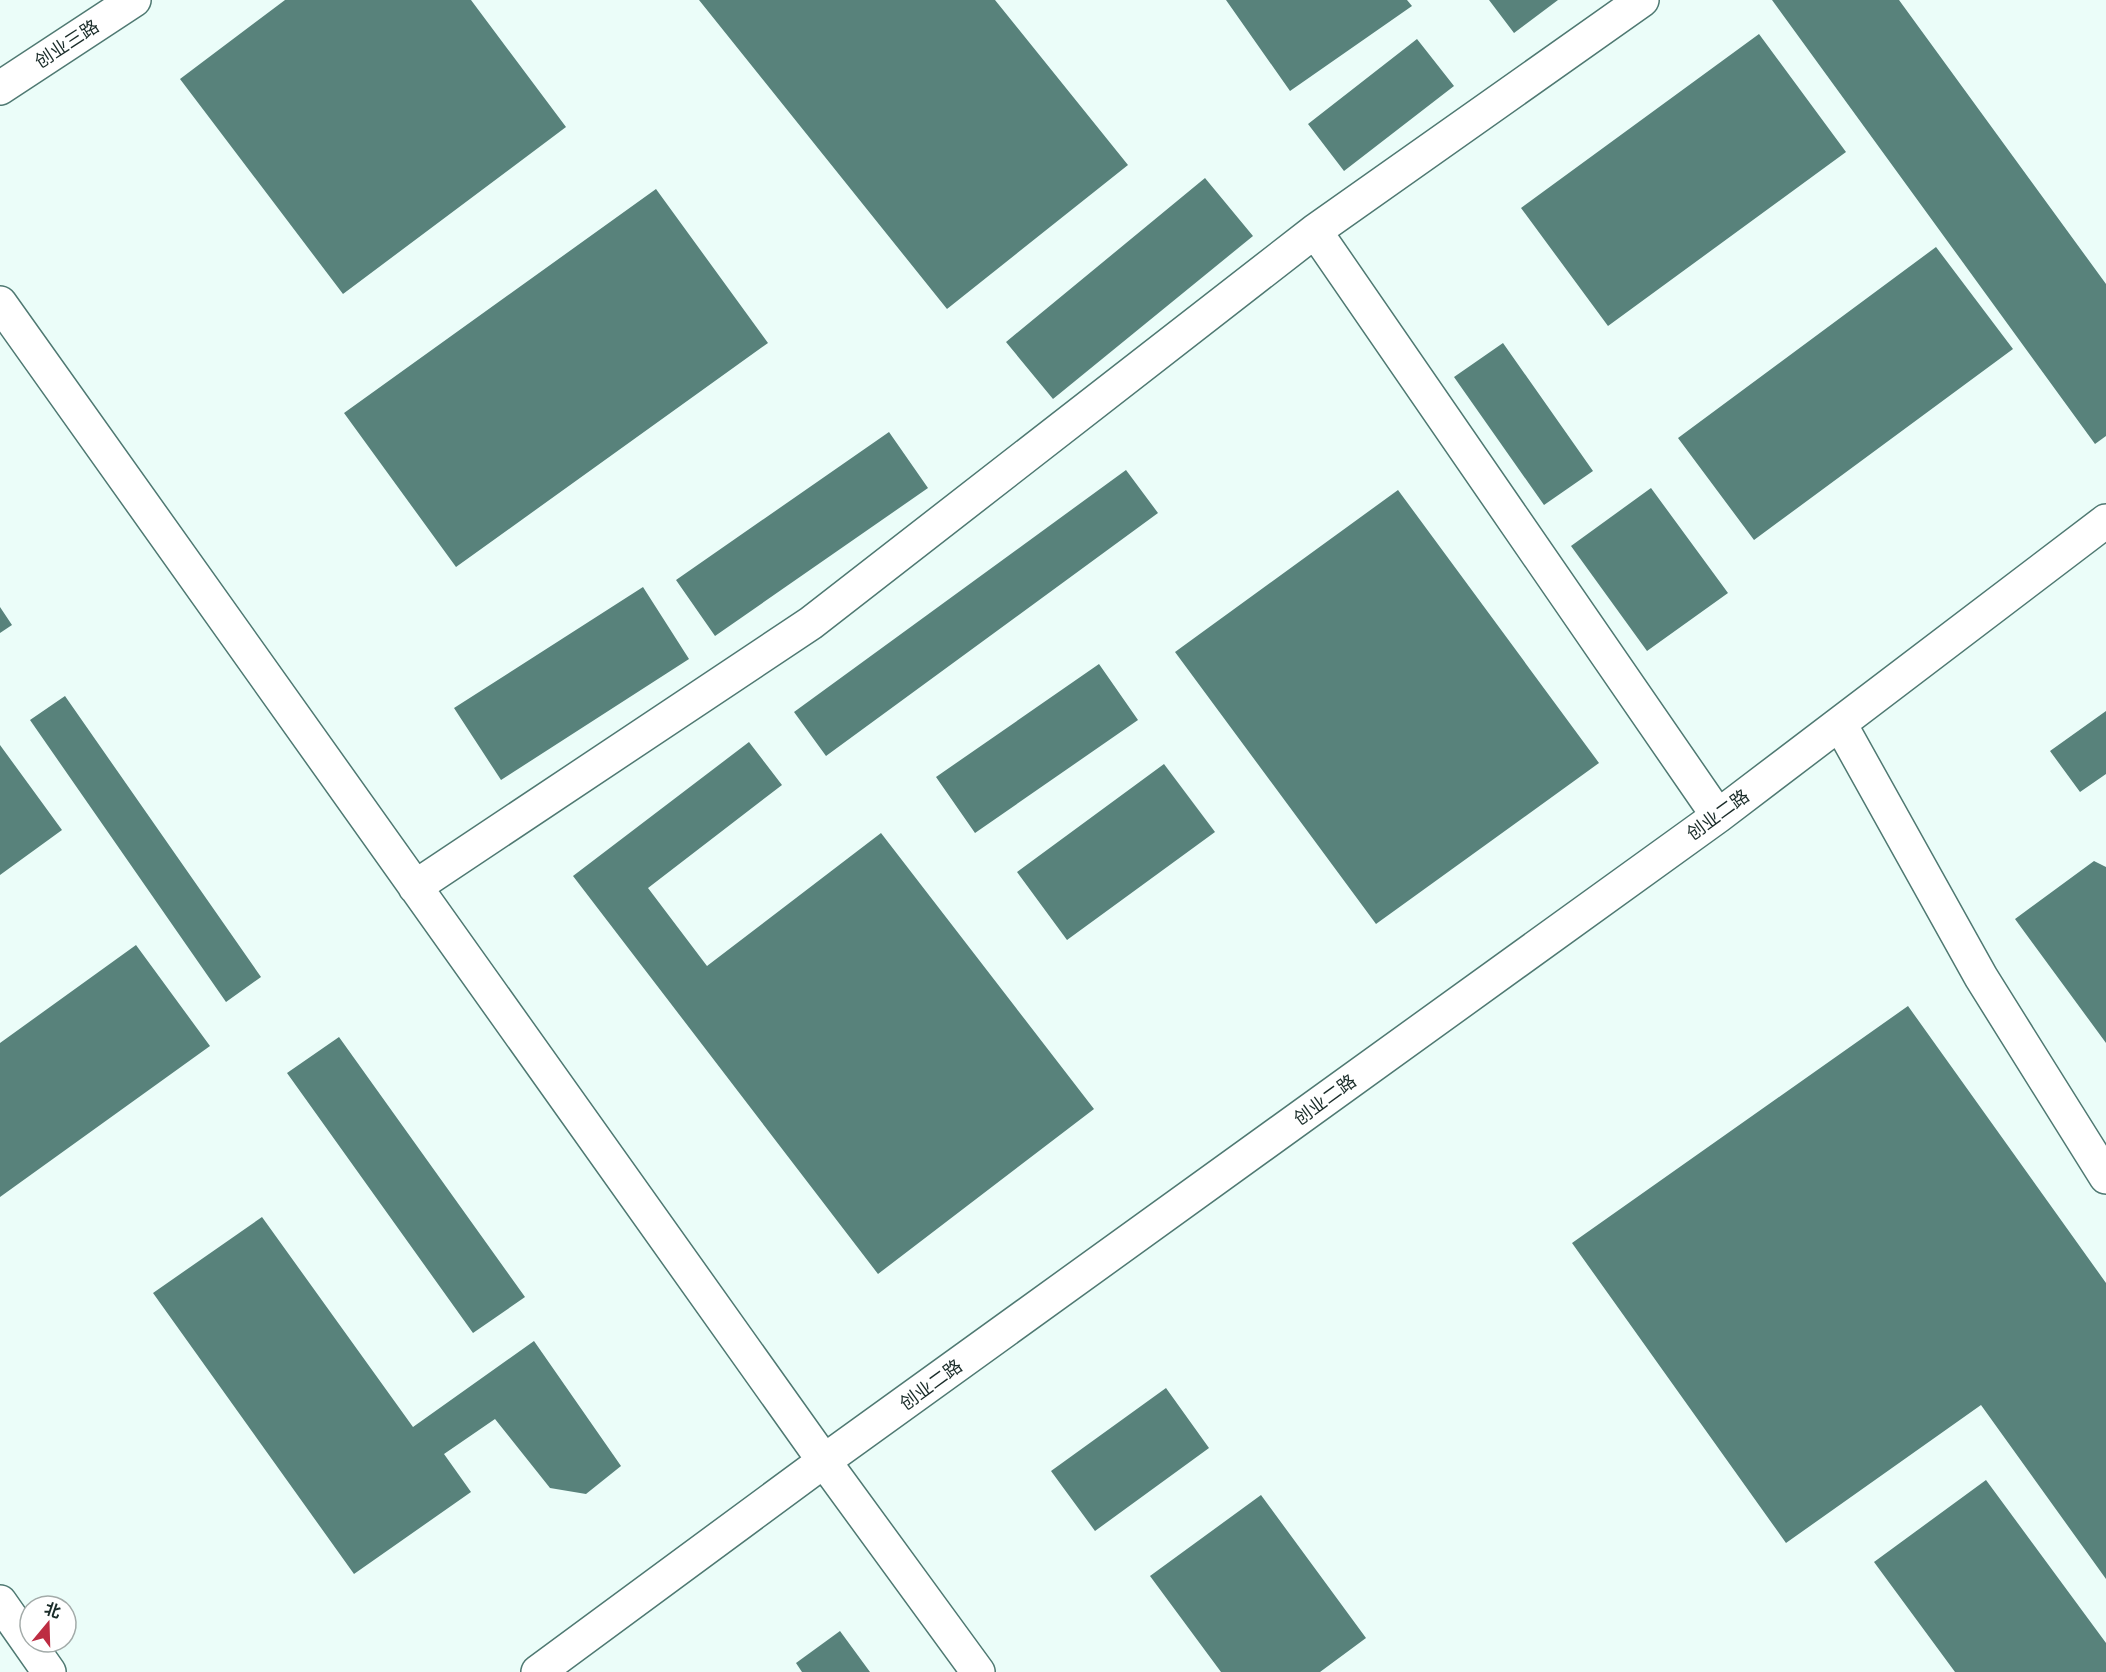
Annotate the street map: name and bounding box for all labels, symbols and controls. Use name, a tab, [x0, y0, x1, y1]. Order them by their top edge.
street label: 创业三路	[31, 15, 103, 72]
street label: 创业二路	[1682, 785, 1753, 844]
street label: 创业二路	[1289, 1070, 1360, 1129]
street label: 创业二路	[895, 1355, 966, 1414]
north arrow	[18, 1594, 78, 1654]
text: 北	[42, 1599, 63, 1622]

